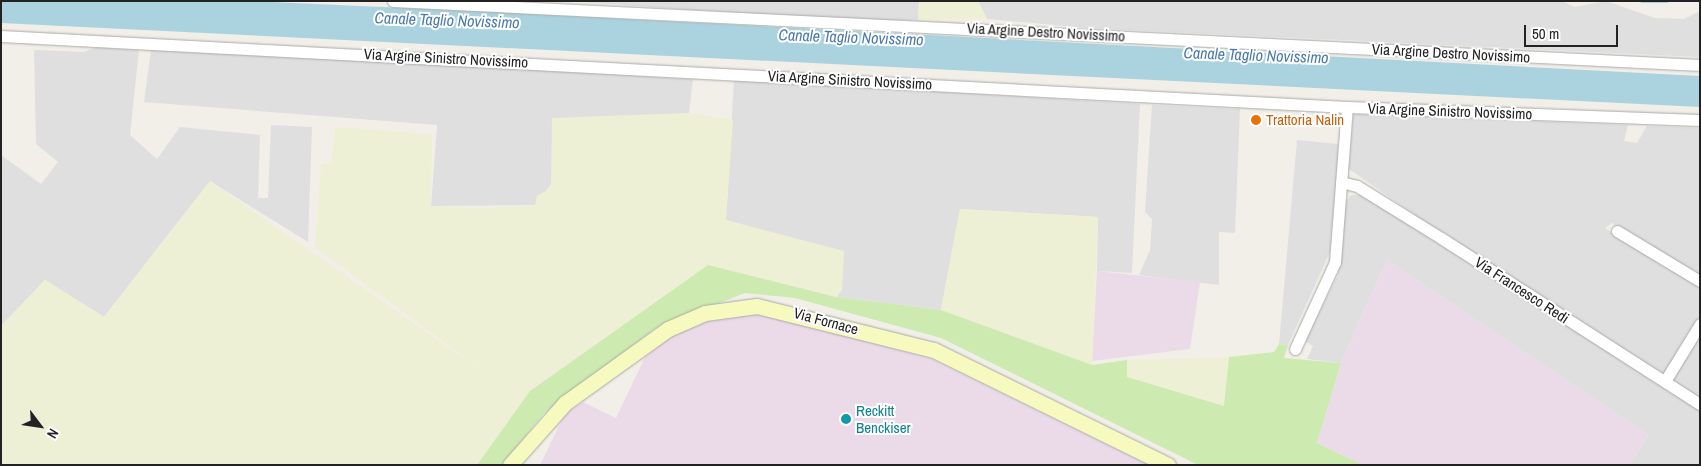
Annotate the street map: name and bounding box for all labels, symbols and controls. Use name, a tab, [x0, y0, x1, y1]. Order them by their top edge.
water label: Canale Taglio Novissimo	[374, 8, 520, 32]
scale bar	[1526, 15, 1620, 47]
street label: Via Argine Destro Novissimo	[966, 19, 1126, 45]
text: 50 m	[1532, 23, 1559, 44]
water label: Canale Taglio Novissimo	[778, 25, 924, 49]
street label: Via Argine Destro Novissimo	[1371, 40, 1531, 66]
water label: Canale Taglio Novissimo	[1183, 43, 1329, 67]
street label: Via Argine Sinistro Novissimo	[363, 45, 529, 71]
street label: Via Argine Sinistro Novissimo	[767, 67, 933, 93]
street label: Via Argine Sinistro Novissimo	[1367, 99, 1533, 123]
place label: Trattoria Nalin	[1266, 111, 1344, 129]
marker: Trattoria Nalin	[1250, 114, 1262, 126]
street label: Via Francesco Redi	[1472, 253, 1572, 327]
street label: Via Fornace	[792, 304, 860, 338]
north arrow	[15, 401, 65, 451]
place label: Reckitt Benckiser	[856, 401, 911, 436]
marker: Reckitt Benckiser	[840, 413, 852, 425]
text: N	[43, 426, 63, 442]

